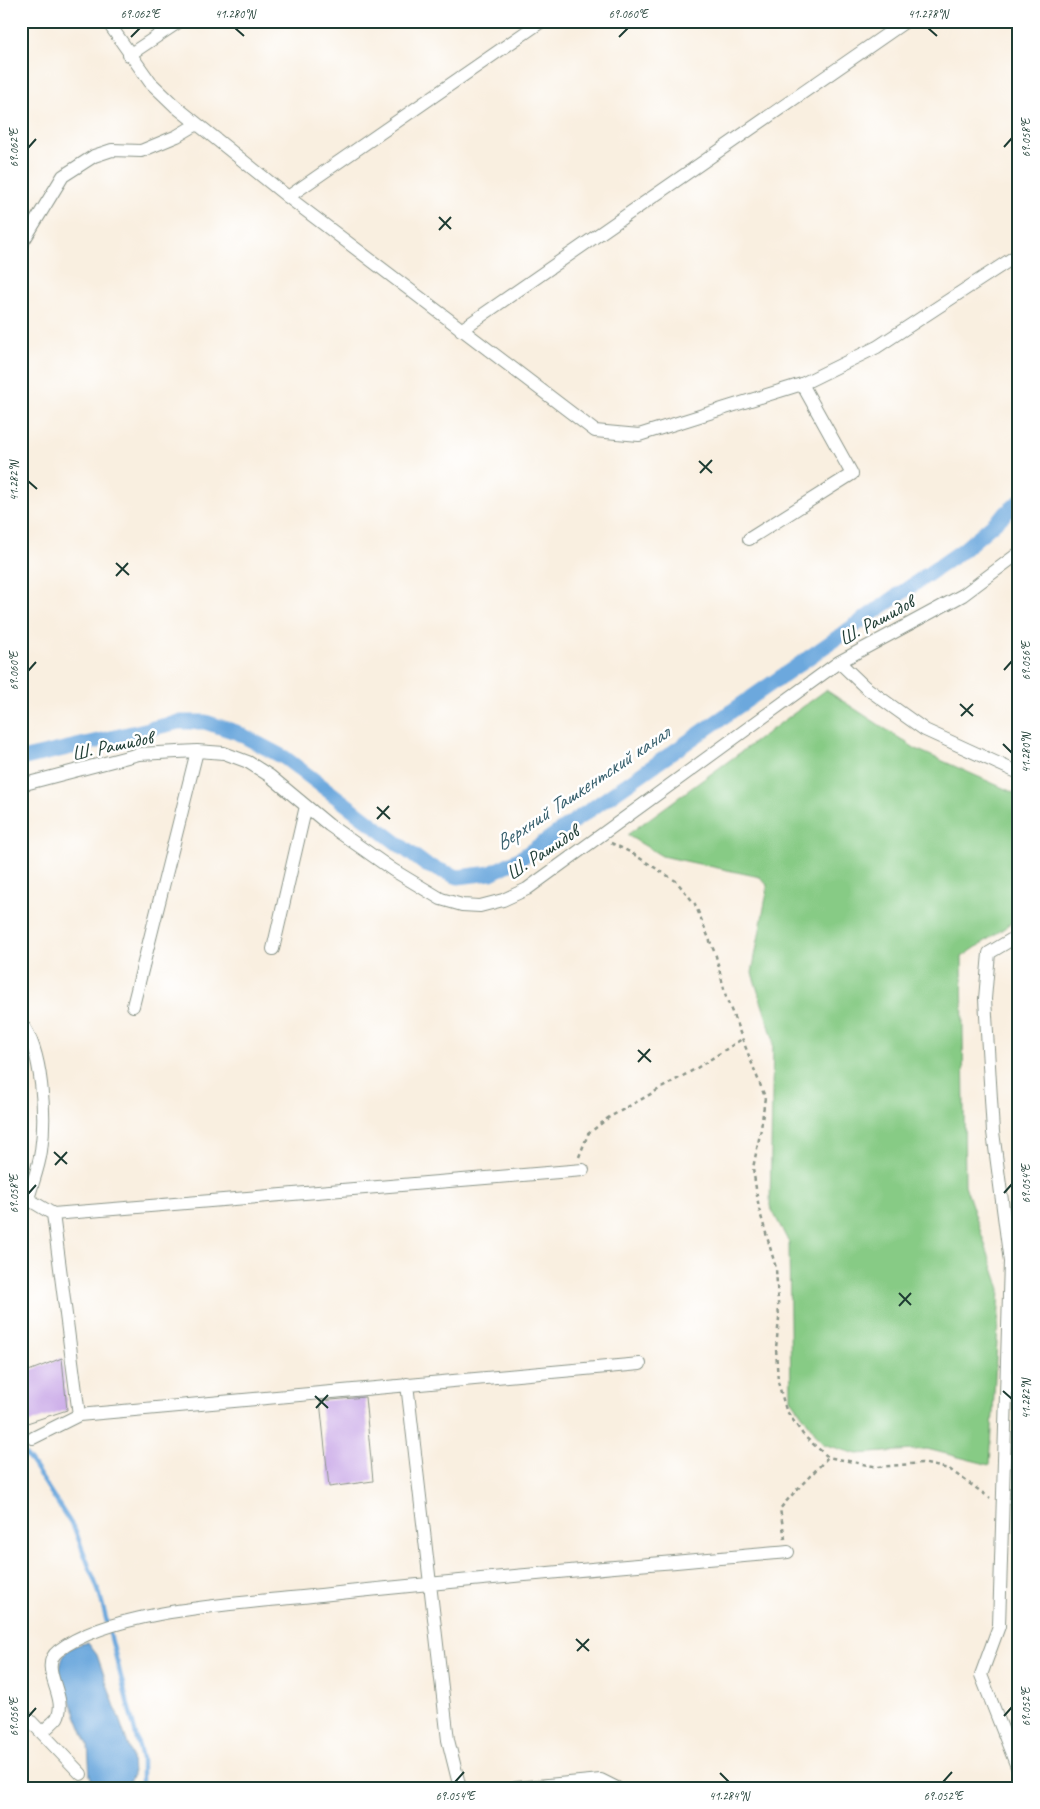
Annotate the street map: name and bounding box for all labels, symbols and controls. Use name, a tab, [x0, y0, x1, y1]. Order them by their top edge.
text: 69.062°E	[120, 6, 161, 22]
text: 41.280°N	[215, 6, 257, 22]
text: 69.060°E	[608, 6, 649, 22]
text: 41.278°N	[908, 6, 950, 22]
text: 69.058°E	[1018, 117, 1034, 158]
text: 69.062°E	[6, 127, 22, 168]
text: 41.282°N	[6, 459, 22, 501]
street label: Ш. Рашидов	[834, 588, 922, 651]
text: 69.056°E	[1018, 640, 1034, 681]
text: 69.060°E	[6, 650, 22, 691]
water label: Верхний Ташкентский канал	[490, 718, 677, 856]
street label: Ш. Рашидов	[69, 724, 159, 766]
text: 41.280°N	[1018, 731, 1034, 773]
street label: Ш. Рашидов	[501, 817, 587, 886]
text: 69.054°E	[1018, 1163, 1034, 1204]
text: 69.058°E	[6, 1173, 22, 1214]
text: 41.282°N	[1018, 1377, 1034, 1419]
text: 69.052°E	[1018, 1686, 1034, 1727]
text: 69.056°E	[6, 1696, 22, 1737]
text: 69.054°E	[435, 1788, 476, 1804]
text: 41.284°N	[709, 1788, 751, 1804]
text: 69.052°E	[923, 1788, 964, 1804]

